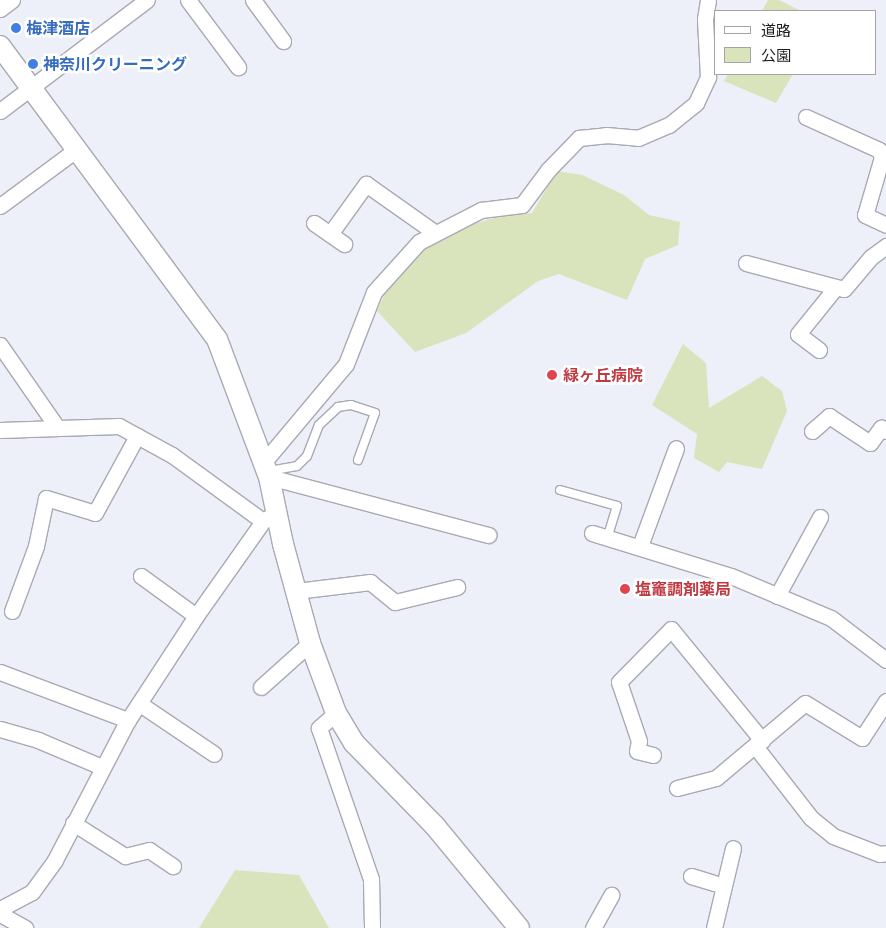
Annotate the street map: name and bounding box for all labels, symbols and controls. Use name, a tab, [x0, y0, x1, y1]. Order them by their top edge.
legend	[714, 10, 876, 75]
place label: 梅津酒店	[26, 18, 90, 38]
text: 道路	[761, 21, 791, 39]
marker: 梅津酒店	[10, 22, 22, 34]
text: 公園	[761, 46, 791, 64]
place label: 神奈川クリーニング	[43, 54, 187, 74]
marker: 神奈川クリーニング	[27, 58, 39, 70]
place label: 緑ヶ丘病院	[563, 365, 643, 385]
marker: 緑ヶ丘病院	[545, 368, 559, 382]
place label: 塩竈調剤薬局	[635, 579, 731, 599]
marker: 塩竈調剤薬局	[619, 583, 631, 595]

